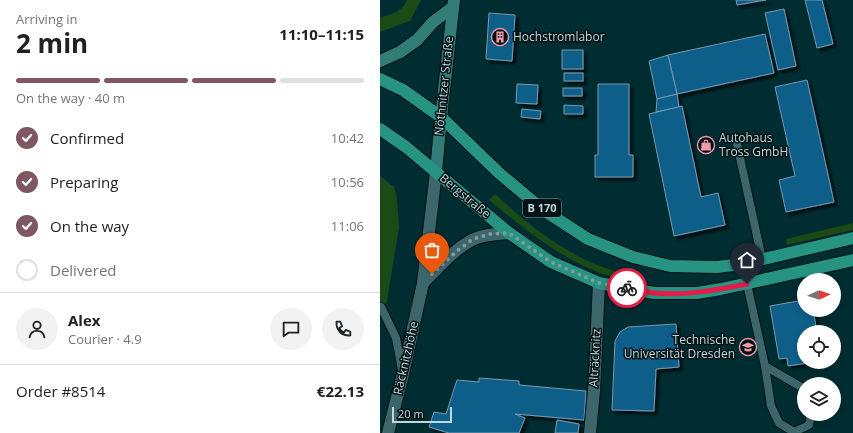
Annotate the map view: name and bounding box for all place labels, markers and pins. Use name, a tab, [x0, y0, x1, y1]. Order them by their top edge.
building icon: Hochstromlabor	[490, 27, 510, 47]
place label: Hochstromlabor	[513, 28, 605, 45]
place label: Autohaus Tross GmbH	[719, 129, 788, 160]
shop icon: Autohaus Tross GmbH	[696, 135, 716, 155]
pin	[415, 233, 449, 274]
pin	[730, 243, 764, 284]
place label: Technische Universität Dresden	[624, 331, 735, 362]
school or university icon: Technische Universität Dresden	[738, 337, 758, 357]

